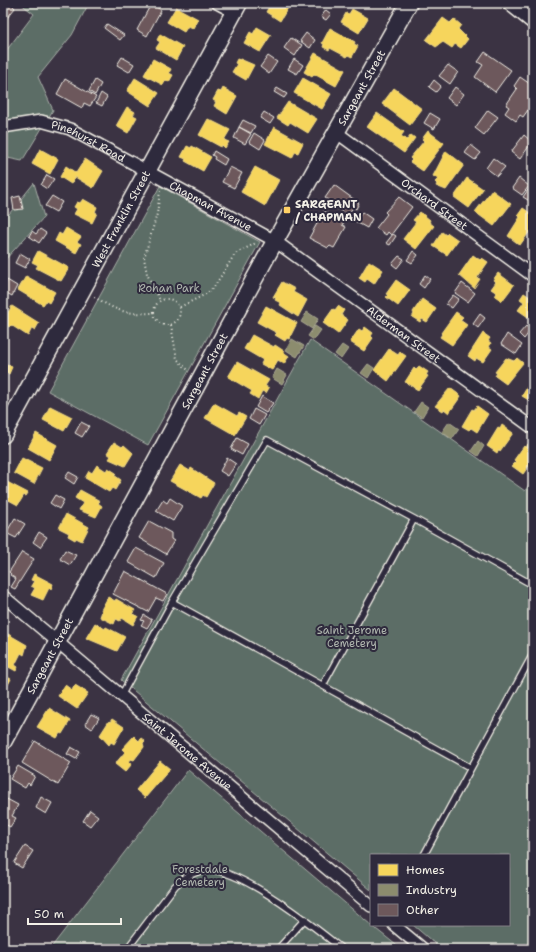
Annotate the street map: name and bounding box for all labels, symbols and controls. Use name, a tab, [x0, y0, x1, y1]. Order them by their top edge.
street label: Sargeant Street	[334, 47, 389, 128]
street label: Pinehurst Road	[49, 117, 128, 165]
street label: West Franklin Street	[88, 168, 154, 271]
street label: Orchard Street	[398, 175, 471, 233]
street label: Chapman Avenue	[167, 177, 255, 235]
place label: SARGEANT / CHAPMAN	[295, 197, 362, 225]
marker: SARGEANT / CHAPMAN	[282, 205, 292, 215]
park label: Rohan Park	[138, 281, 200, 296]
street label: Alderman Street	[364, 302, 444, 366]
street label: Sargeant Street	[178, 330, 231, 412]
street label: Sargeant Street	[23, 615, 77, 697]
park label: Saint Jerome Cemetery	[317, 623, 387, 651]
street label: Saint Jerome Avenue	[139, 709, 235, 793]
legend	[370, 854, 510, 926]
park label: Forestdale Cemetery	[172, 862, 228, 890]
text: Homes	[406, 862, 445, 878]
text: Industry	[406, 882, 457, 898]
scale bar	[28, 900, 121, 926]
text: Other	[406, 902, 440, 918]
text: 50 m	[34, 906, 64, 922]

